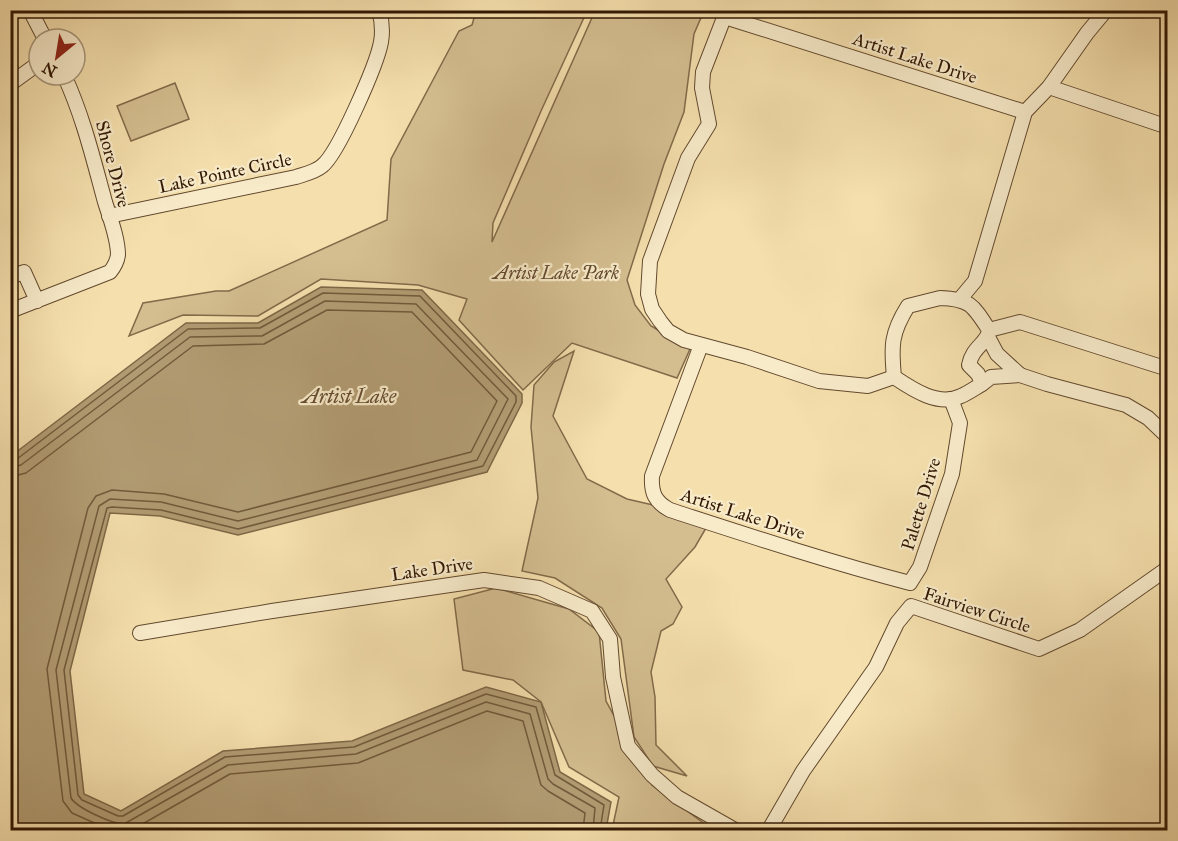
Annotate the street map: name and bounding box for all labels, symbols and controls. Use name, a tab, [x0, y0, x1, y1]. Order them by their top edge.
north arrow	[27, 27, 87, 87]
street label: Artist Lake Drive	[849, 27, 980, 88]
text: N	[39, 58, 60, 81]
street label: Shore Drive	[91, 118, 135, 210]
street label: Lake Pointe Circle	[156, 148, 294, 198]
park label: Artist Lake Park	[491, 262, 619, 284]
water label: Artist Lake	[300, 384, 397, 408]
street label: Palette Drive	[897, 455, 945, 553]
street label: Artist Lake Drive	[677, 483, 808, 544]
street label: Lake Drive	[390, 552, 474, 586]
street label: Fairview Circle	[921, 582, 1033, 638]

